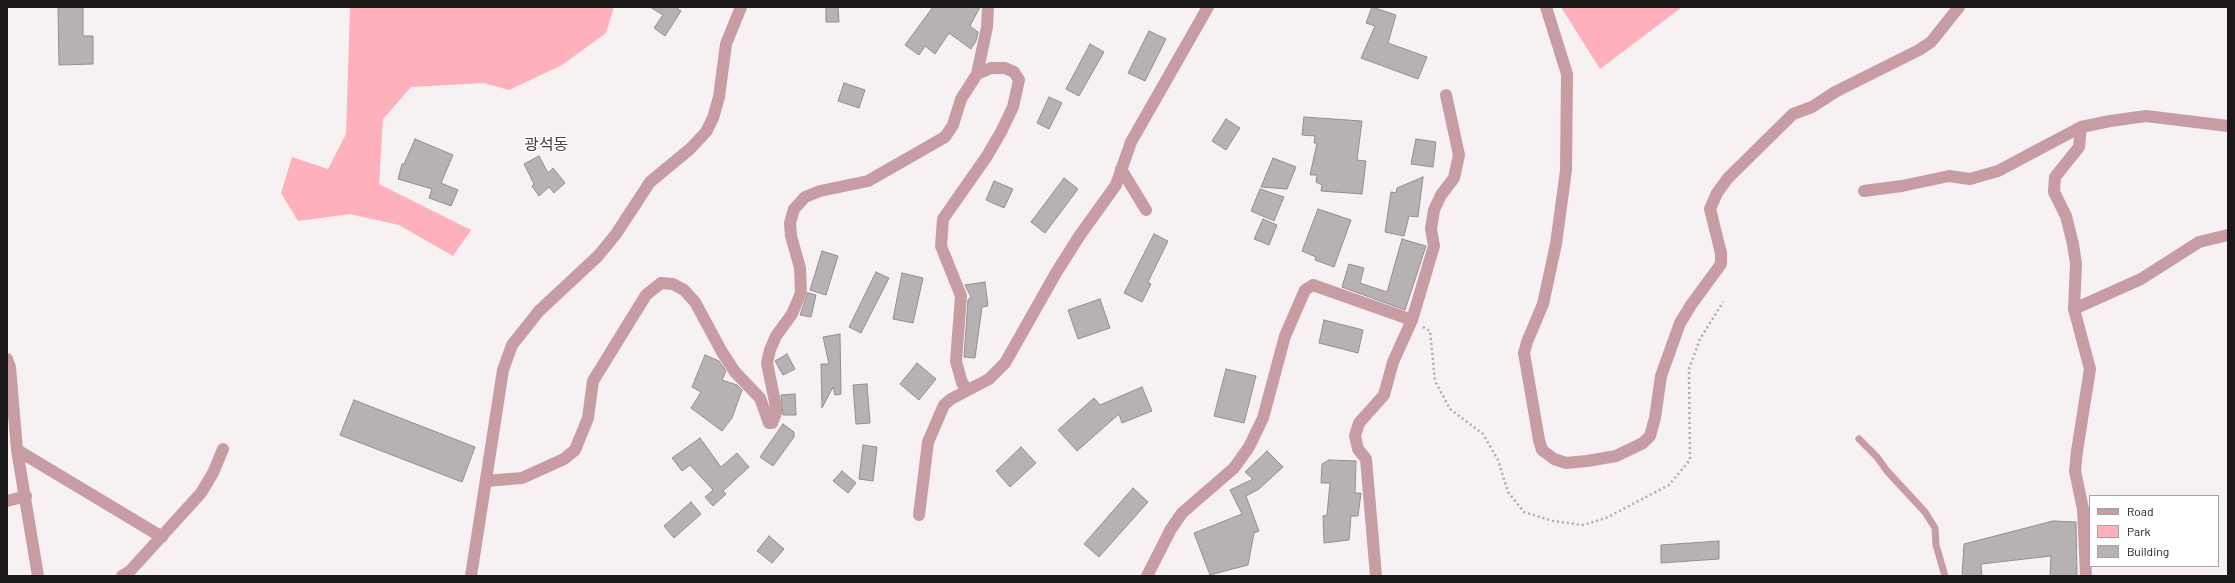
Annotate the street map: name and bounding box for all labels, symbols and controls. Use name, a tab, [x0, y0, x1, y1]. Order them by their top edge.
district label: 광석동	[524, 135, 568, 155]
legend	[2089, 495, 2219, 567]
text: Road	[2127, 504, 2154, 518]
text: Park	[2127, 524, 2151, 538]
text: Building	[2127, 544, 2169, 558]

